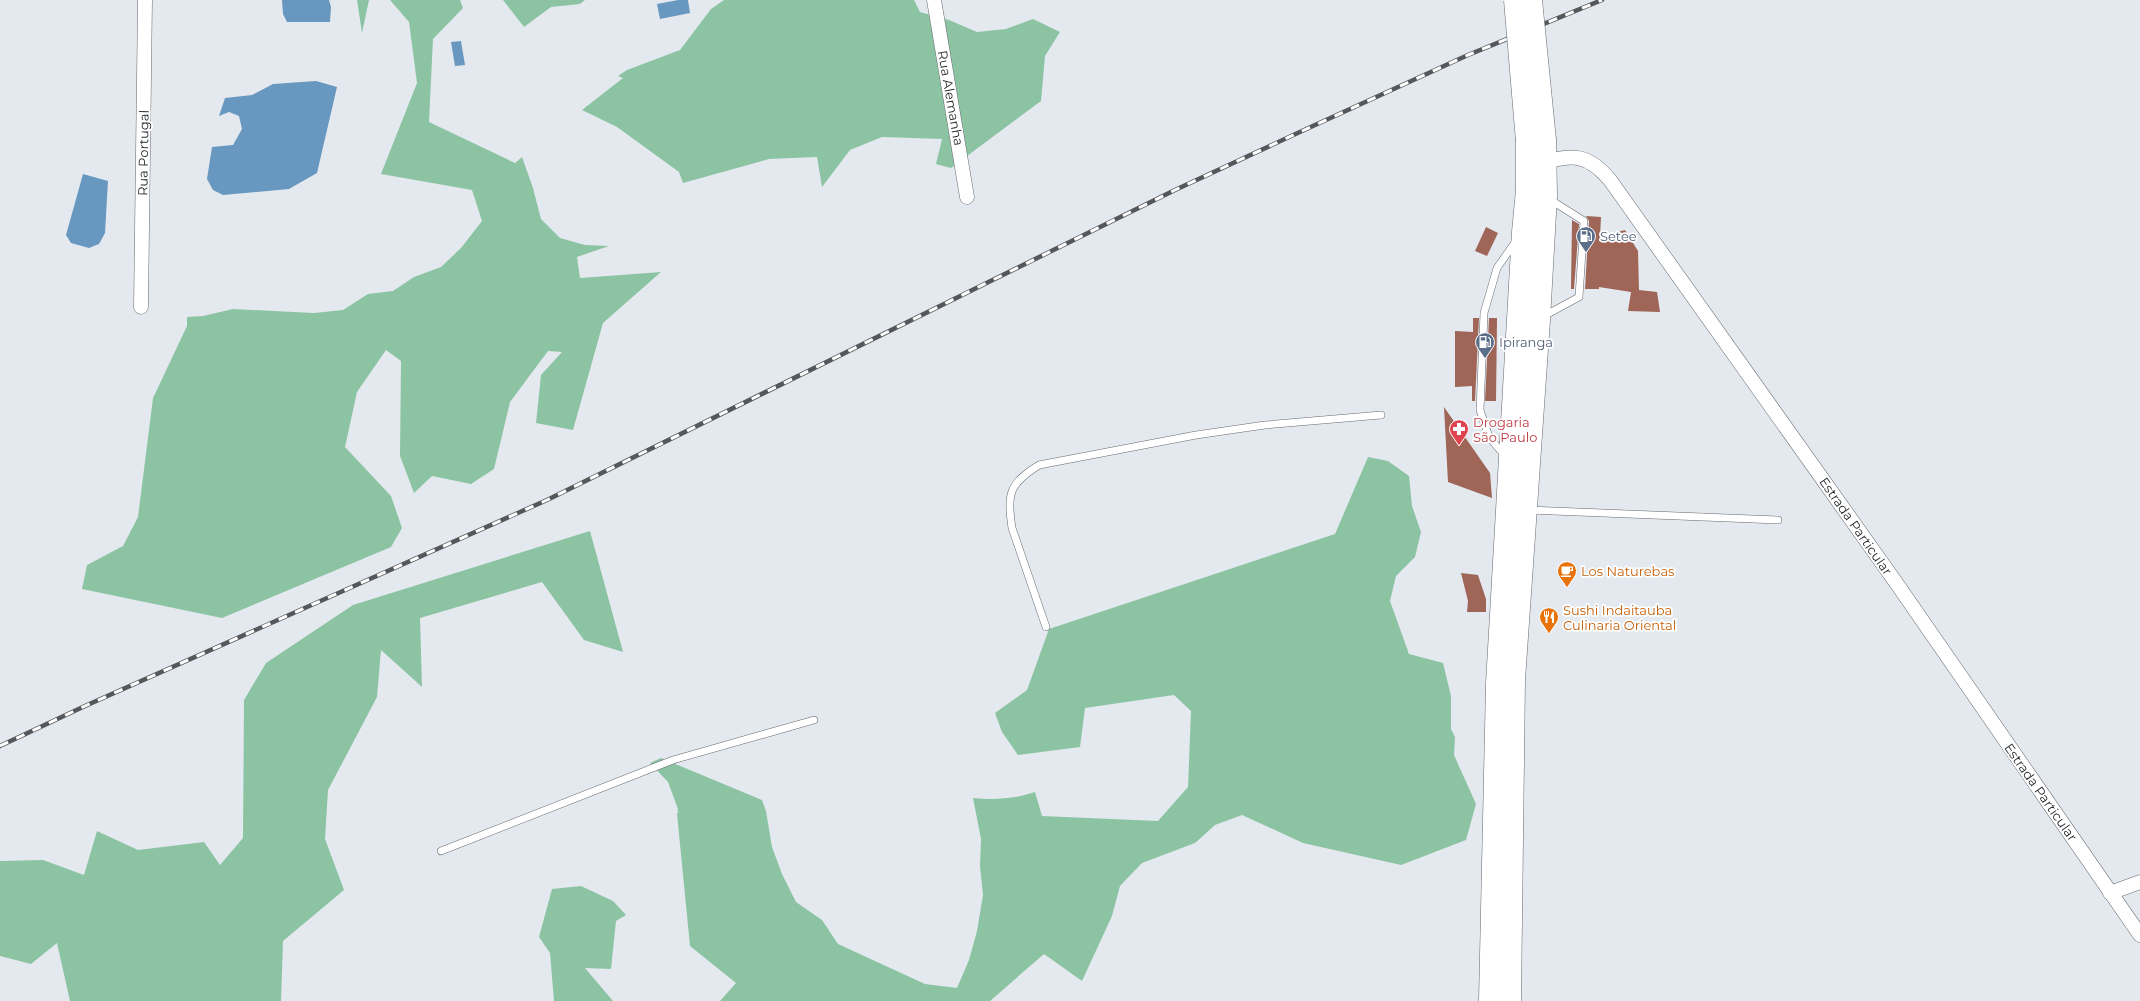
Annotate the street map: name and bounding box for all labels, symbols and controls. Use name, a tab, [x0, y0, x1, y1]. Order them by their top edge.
street label: Rua Alemanha	[935, 49, 967, 147]
street label: Rua Portugal	[134, 110, 152, 196]
fuel station icon: Setee	[1575, 225, 1597, 253]
place label: Setee	[1600, 228, 1637, 244]
fuel station icon: Ipiranga	[1474, 331, 1496, 359]
place label: Ipiranga	[1499, 334, 1553, 350]
place label: Drogaria São Paulo	[1473, 414, 1537, 445]
pharmacy icon: Drogaria São Paulo	[1448, 418, 1470, 446]
street label: Estrada Particular	[1816, 474, 1896, 578]
cafe icon: Los Naturebas	[1556, 560, 1578, 588]
place label: Los Naturebas	[1581, 563, 1674, 579]
place label: Sushi Indaitauba Culinaria Oriental	[1563, 602, 1676, 633]
restaurant icon: Sushi Indaitauba Culinaria Oriental	[1538, 606, 1560, 634]
street label: Estrada Particular	[2001, 740, 2081, 844]

